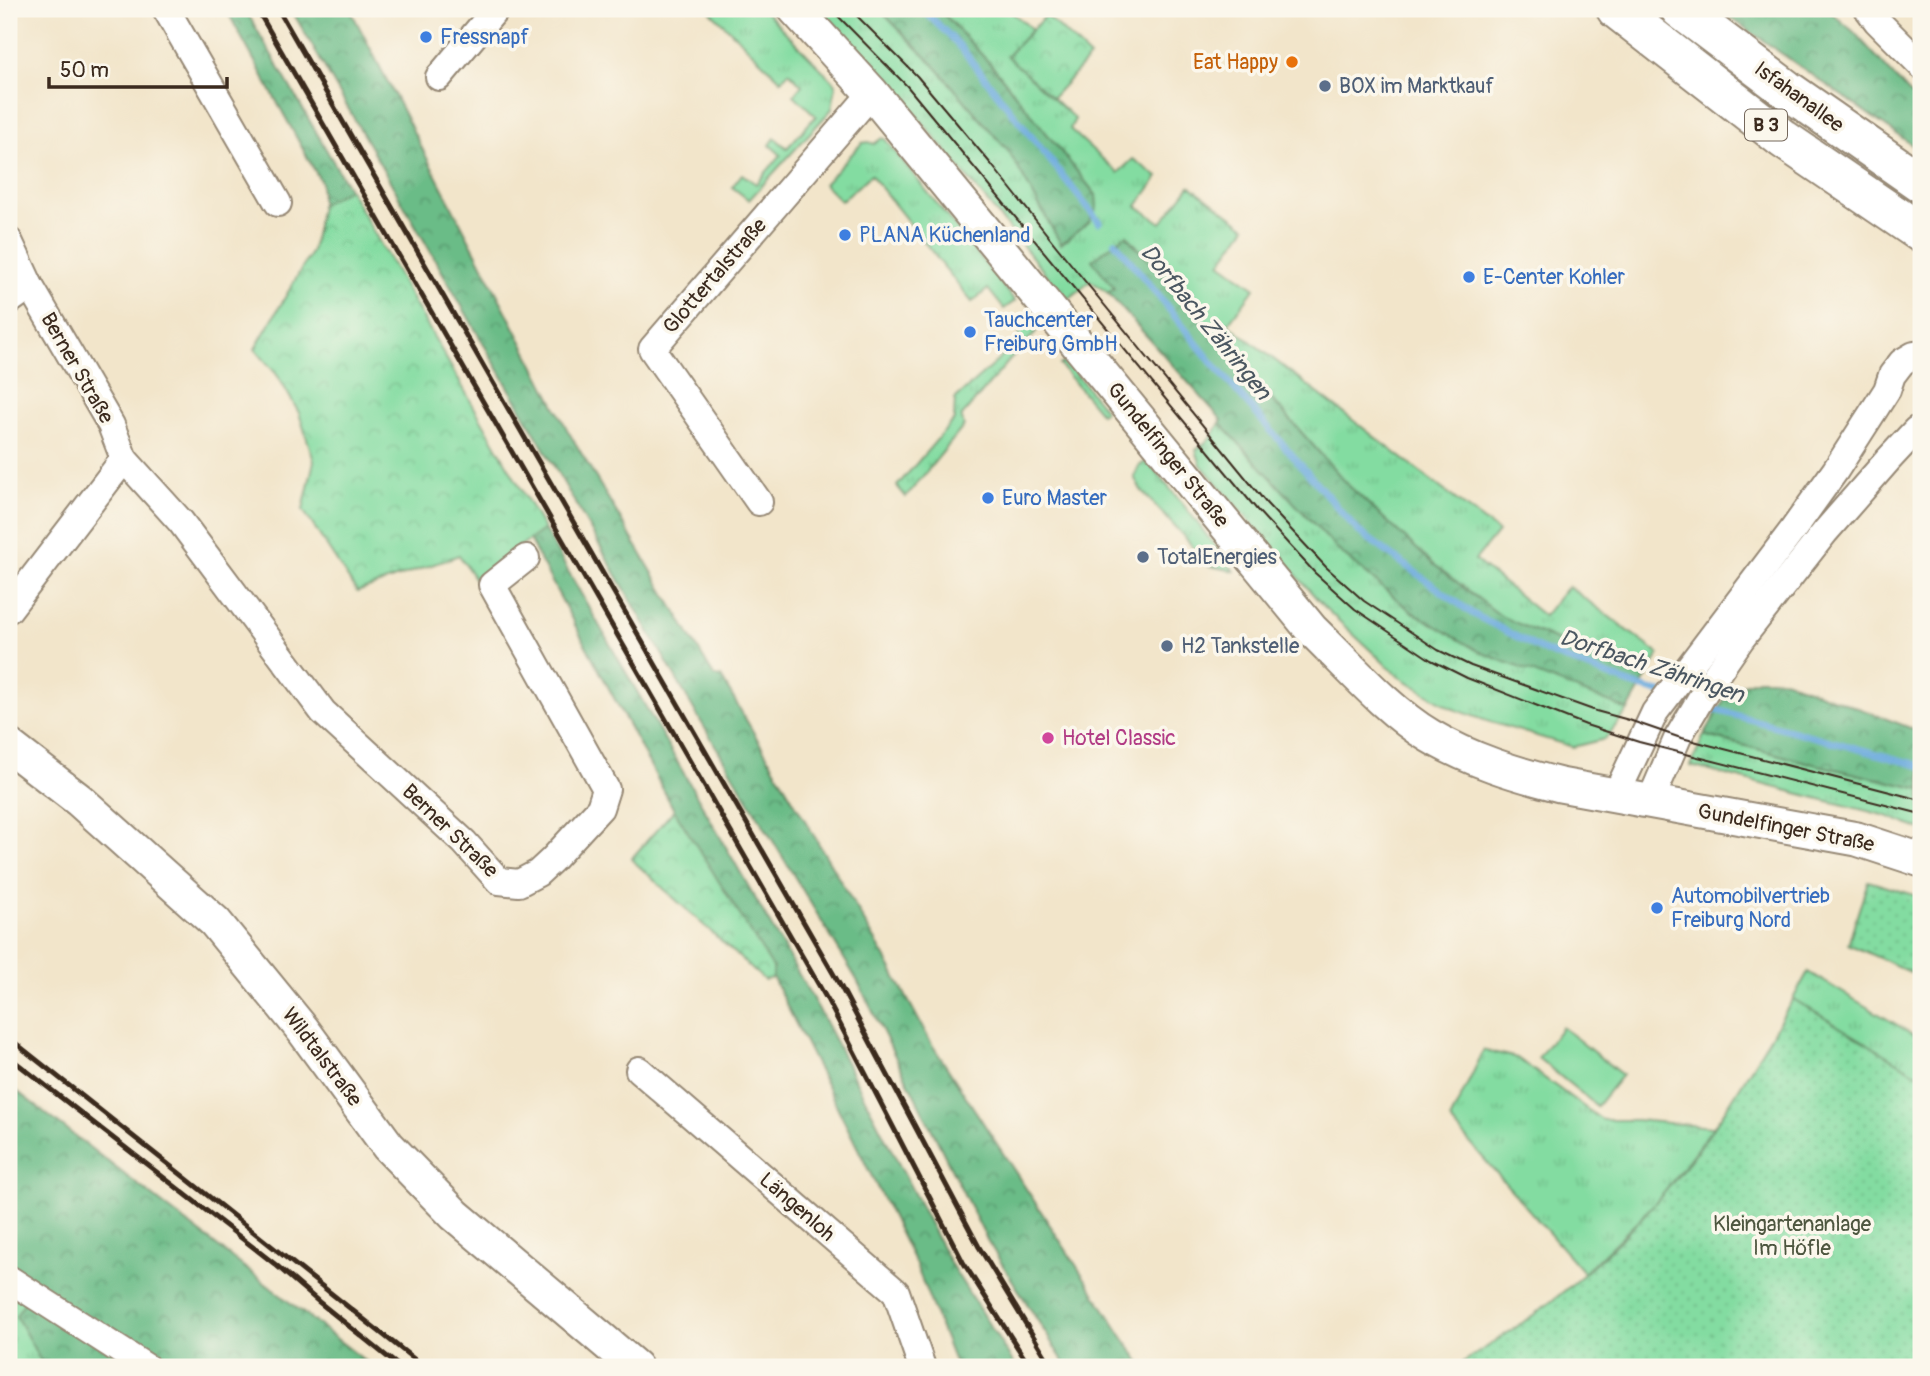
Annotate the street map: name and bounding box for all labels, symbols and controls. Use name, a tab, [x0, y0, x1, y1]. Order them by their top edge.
place label: Fressnapf	[440, 24, 529, 51]
marker: Fressnapf	[418, 29, 434, 45]
scale bar	[49, 46, 228, 90]
place label: Eat Happy	[1193, 49, 1278, 76]
marker: Eat Happy	[1284, 54, 1300, 70]
street label: Isfahanallee	[1749, 55, 1850, 139]
text: 50 m	[60, 57, 109, 84]
place label: BOX im Marktkauf	[1339, 73, 1494, 100]
marker: BOX im Marktkauf	[1317, 78, 1333, 94]
road number: B 3	[1745, 110, 1787, 140]
street label: Glottertalstraße	[657, 212, 773, 340]
place label: PLANA Küchenland	[859, 222, 1031, 249]
marker: PLANA Küchenland	[837, 227, 853, 243]
water label: Dorfbach Zähringen	[1134, 238, 1278, 406]
place label: E-Center Kohler	[1483, 264, 1625, 291]
marker: E-Center Kohler	[1461, 269, 1477, 285]
place label: Tauchcenter Freiburg GmbH	[984, 307, 1117, 358]
street label: Berner Straße	[34, 308, 120, 429]
marker: Tauchcenter Freiburg GmbH	[962, 324, 978, 340]
street label: Gundelfinger Straße	[1101, 377, 1235, 534]
place label: Euro Master	[1002, 485, 1107, 512]
marker: Euro Master	[980, 490, 996, 506]
place label: TotalEnergies	[1157, 544, 1278, 571]
marker: TotalEnergies	[1135, 549, 1151, 565]
water label: Dorfbach Zähringen	[1556, 623, 1749, 710]
place label: H2 Tankstelle	[1181, 633, 1300, 660]
marker: H2 Tankstelle	[1159, 638, 1175, 654]
place label: Hotel Classic	[1062, 725, 1176, 752]
marker: Hotel Classic	[1040, 730, 1056, 746]
street label: Berner Straße	[396, 778, 504, 884]
street label: Gundelfinger Straße	[1696, 798, 1877, 858]
place label: Automobilvertrieb Freiburg Nord	[1671, 883, 1830, 934]
marker: Automobilvertrieb Freiburg Nord	[1649, 900, 1665, 916]
street label: Wildtalstraße	[276, 1002, 368, 1112]
street label: Längenloh	[753, 1167, 841, 1247]
park label: Kleingartenanlage Im Höfle	[1713, 1211, 1872, 1262]

